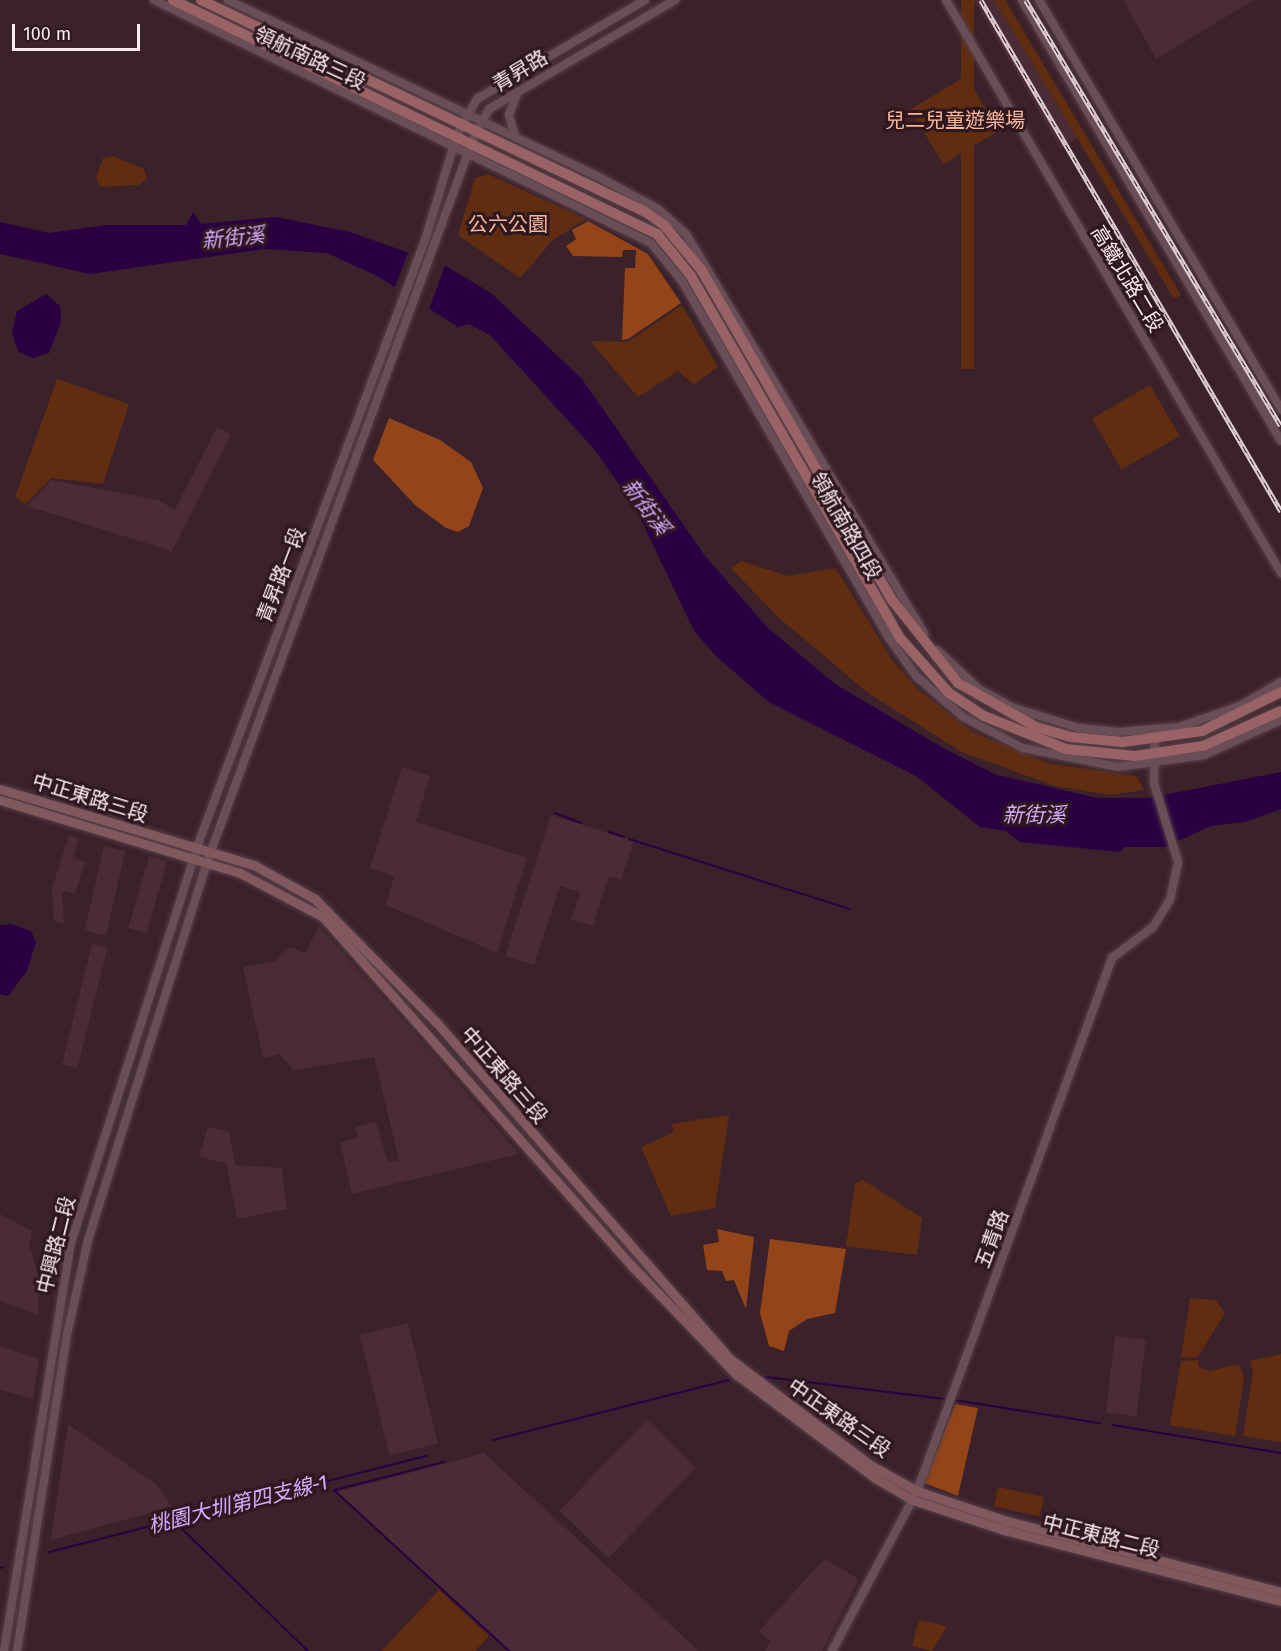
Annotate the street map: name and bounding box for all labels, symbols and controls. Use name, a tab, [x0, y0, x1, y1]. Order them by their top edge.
scale bar	[15, 12, 142, 50]
street label: 領航南路三段	[251, 22, 369, 94]
text: 100 m	[23, 23, 71, 45]
street label: 青昇路	[488, 45, 552, 97]
park label: 兒二兒童遊樂場	[885, 108, 1025, 132]
park label: 公六公園	[468, 212, 548, 236]
street label: 高鐵北路二段	[1086, 221, 1168, 337]
water label: 新街溪	[200, 222, 266, 254]
street label: 領航南路四段	[806, 468, 886, 584]
water label: 新街溪	[617, 474, 675, 540]
street label: 青昇路一段	[252, 524, 310, 626]
street label: 中正東路三段	[29, 769, 151, 827]
water label: 新街溪	[1003, 802, 1065, 828]
street label: 中正東路三段	[456, 1022, 552, 1128]
street label: 中興路二段	[32, 1194, 80, 1296]
street label: 五青路	[970, 1207, 1014, 1271]
street label: 中正東路三段	[783, 1374, 895, 1462]
water label: 桃園大圳第四支線-1	[146, 1470, 330, 1538]
street label: 中正東路二段	[1040, 1510, 1162, 1562]

